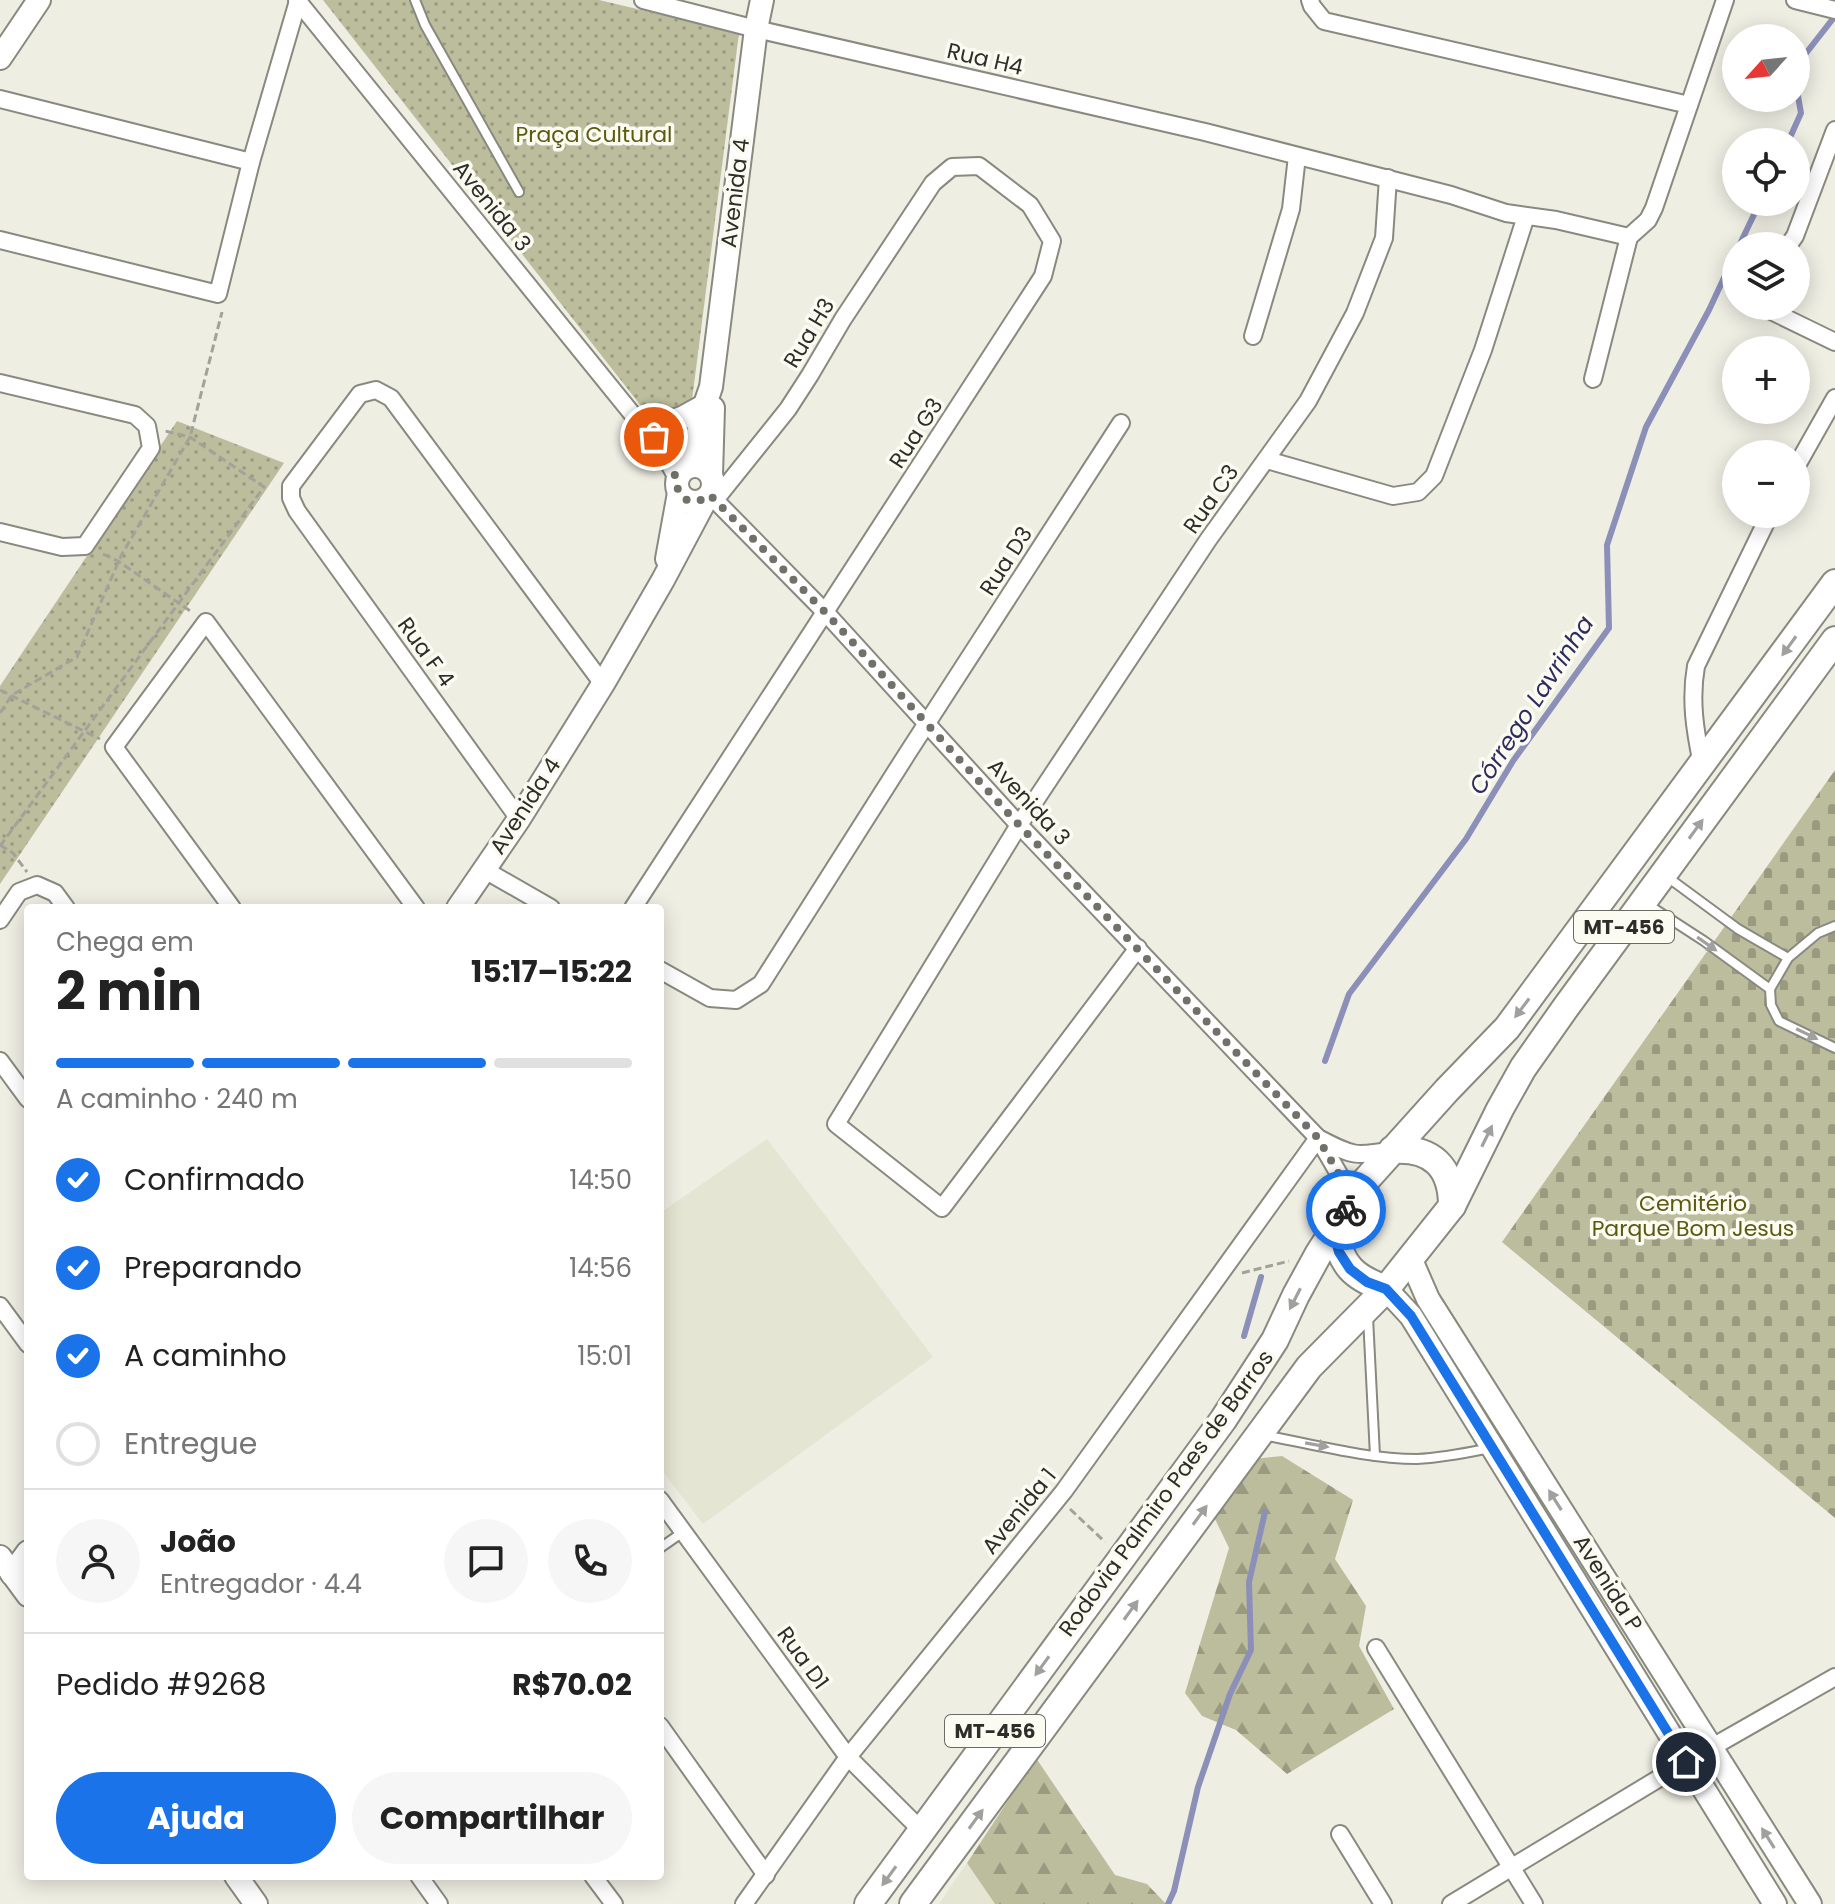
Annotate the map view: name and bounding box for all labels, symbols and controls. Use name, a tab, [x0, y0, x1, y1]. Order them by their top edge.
north arrow	[1722, 24, 1810, 112]
map controls	[1722, 24, 1810, 528]
street label: Rua H4	[944, 35, 1026, 83]
park label: Praça Cultural	[516, 119, 672, 150]
button: locate	[1722, 128, 1810, 216]
street label: Avenida 4	[713, 136, 757, 249]
street label: Avenida 3	[446, 154, 538, 258]
button: layers	[1722, 232, 1810, 320]
street label: Rua H3	[776, 292, 842, 374]
button: +	[1722, 336, 1810, 424]
street label: Rua G3	[882, 392, 950, 474]
pin	[620, 403, 688, 471]
icon: bag	[632, 415, 676, 459]
button: −	[1722, 440, 1810, 528]
street label: Rua C3	[1176, 458, 1246, 540]
street label: Rua D3	[972, 520, 1040, 602]
water label: Córrego Lavrinha	[1461, 609, 1601, 801]
street label: Rua F 4	[390, 611, 462, 693]
one-way arrow	[1781, 635, 1797, 657]
street label: Avenida 4	[482, 751, 568, 860]
street label: Avenida 3	[981, 752, 1077, 852]
one-way arrow	[1688, 819, 1703, 840]
road number: MT-456	[1574, 911, 1674, 943]
text: Chega em	[56, 924, 194, 960]
one-way arrow	[1697, 936, 1718, 951]
text: 15:17–15:22	[471, 950, 632, 993]
text: 2 min	[56, 955, 202, 1028]
one-way arrow	[1514, 998, 1530, 1019]
one-way arrow	[1795, 1027, 1819, 1041]
text: A caminho · 240 m	[56, 1081, 298, 1117]
one-way arrow	[1480, 1125, 1494, 1148]
icon: check	[56, 1158, 100, 1202]
text: Confirmado	[124, 1158, 305, 1201]
text: 14:50	[569, 1162, 632, 1198]
courier	[1306, 1170, 1386, 1250]
icon: bike	[1324, 1188, 1368, 1232]
park label: Cemitério Parque Bom Jesus	[1592, 1188, 1794, 1244]
icon: check	[56, 1246, 100, 1290]
text: Preparando	[124, 1246, 302, 1289]
text: 14:56	[569, 1250, 632, 1286]
one-way arrow	[1288, 1287, 1301, 1310]
icon: check	[56, 1334, 100, 1378]
text: A caminho	[124, 1334, 287, 1377]
text: 15:01	[577, 1338, 632, 1374]
street label: Rodovia Palmiro Paes de Barros	[1051, 1343, 1281, 1643]
text: Entregue	[124, 1422, 257, 1465]
one-way arrow	[1305, 1440, 1330, 1452]
street label: Avenida 1	[975, 1461, 1063, 1561]
one-way arrow	[1548, 1489, 1562, 1511]
one-way arrow	[1191, 1505, 1207, 1526]
button: person	[56, 1519, 140, 1603]
button: chat	[444, 1519, 528, 1603]
button: phone	[548, 1519, 632, 1603]
text: João	[160, 1520, 236, 1563]
street label: Avenida P	[1566, 1529, 1650, 1637]
text: Entregador · 4.4	[160, 1566, 362, 1602]
one-way arrow	[1122, 1599, 1138, 1620]
street label: Rua D1	[770, 1620, 836, 1696]
one-way arrow	[1035, 1655, 1050, 1676]
text: Pedido #9268	[56, 1663, 266, 1706]
text: R$70.02	[512, 1663, 632, 1706]
road number: MT-456	[945, 1715, 1045, 1747]
pin	[1652, 1728, 1720, 1796]
icon: home	[1664, 1740, 1708, 1784]
button: Ajuda	[56, 1772, 336, 1864]
button: Compartilhar	[352, 1772, 632, 1864]
one-way arrow	[968, 1808, 984, 1830]
one-way arrow	[1762, 1827, 1776, 1849]
one-way arrow	[881, 1865, 897, 1887]

